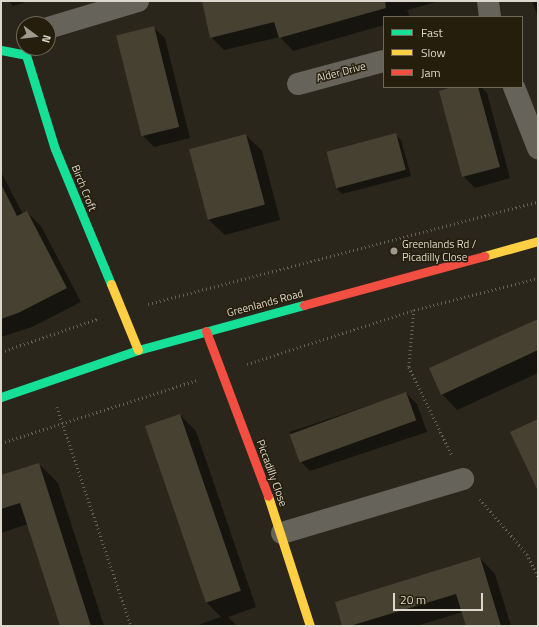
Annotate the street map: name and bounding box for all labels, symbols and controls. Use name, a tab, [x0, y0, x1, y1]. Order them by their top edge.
north arrow	[16, 16, 56, 56]
legend	[383, 16, 523, 88]
text: Fast	[421, 23, 443, 42]
text: N	[38, 33, 55, 45]
text: Slow	[421, 43, 446, 62]
street label: Alder Drive	[315, 59, 367, 85]
text: Jam	[421, 63, 441, 82]
street label: Birch Croft	[69, 163, 99, 213]
place label: Greenlands Rd / Picadilly Close	[402, 238, 476, 264]
marker: Greenlands Rd / Picadilly Close	[389, 246, 399, 256]
street label: Greenlands Road	[225, 286, 305, 320]
street label: Piccadilly Close	[254, 438, 290, 508]
scale bar	[395, 585, 485, 611]
text: 20 m	[400, 590, 426, 609]

